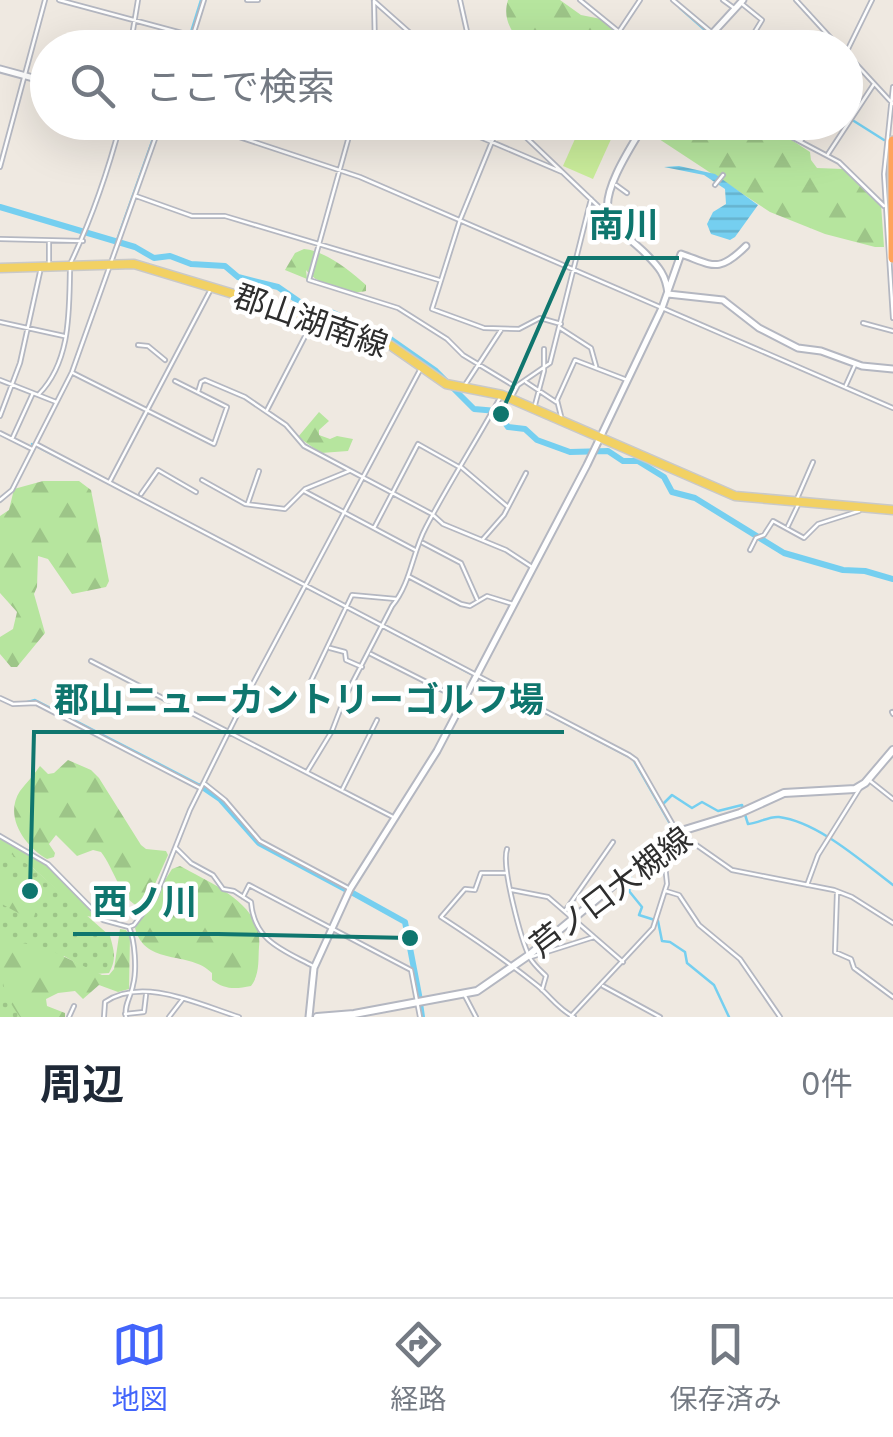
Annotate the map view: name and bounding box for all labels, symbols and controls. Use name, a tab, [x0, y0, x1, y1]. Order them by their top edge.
search box	[30, 30, 863, 140]
icon: search	[65, 58, 120, 113]
text: ここで検索	[145, 66, 335, 115]
callout: 南川	[569, 193, 679, 258]
text: 南川	[589, 206, 659, 250]
street label: 郡山湖南線	[228, 279, 392, 369]
callout: 郡山ニューカントリーゴルフ場	[34, 667, 564, 732]
text: 郡山ニューカントリーゴルフ場	[54, 681, 544, 725]
street label: 芦ノ口大槻線	[524, 821, 702, 968]
callout: 西ノ川	[73, 869, 218, 934]
text: 西ノ川	[92, 883, 198, 927]
text: 周辺	[40, 1062, 124, 1115]
text: 0件	[800, 1067, 853, 1107]
tab: 地図	[111, 1317, 168, 1420]
tab: 経路	[390, 1317, 447, 1420]
tab: 保存済み	[669, 1317, 782, 1420]

